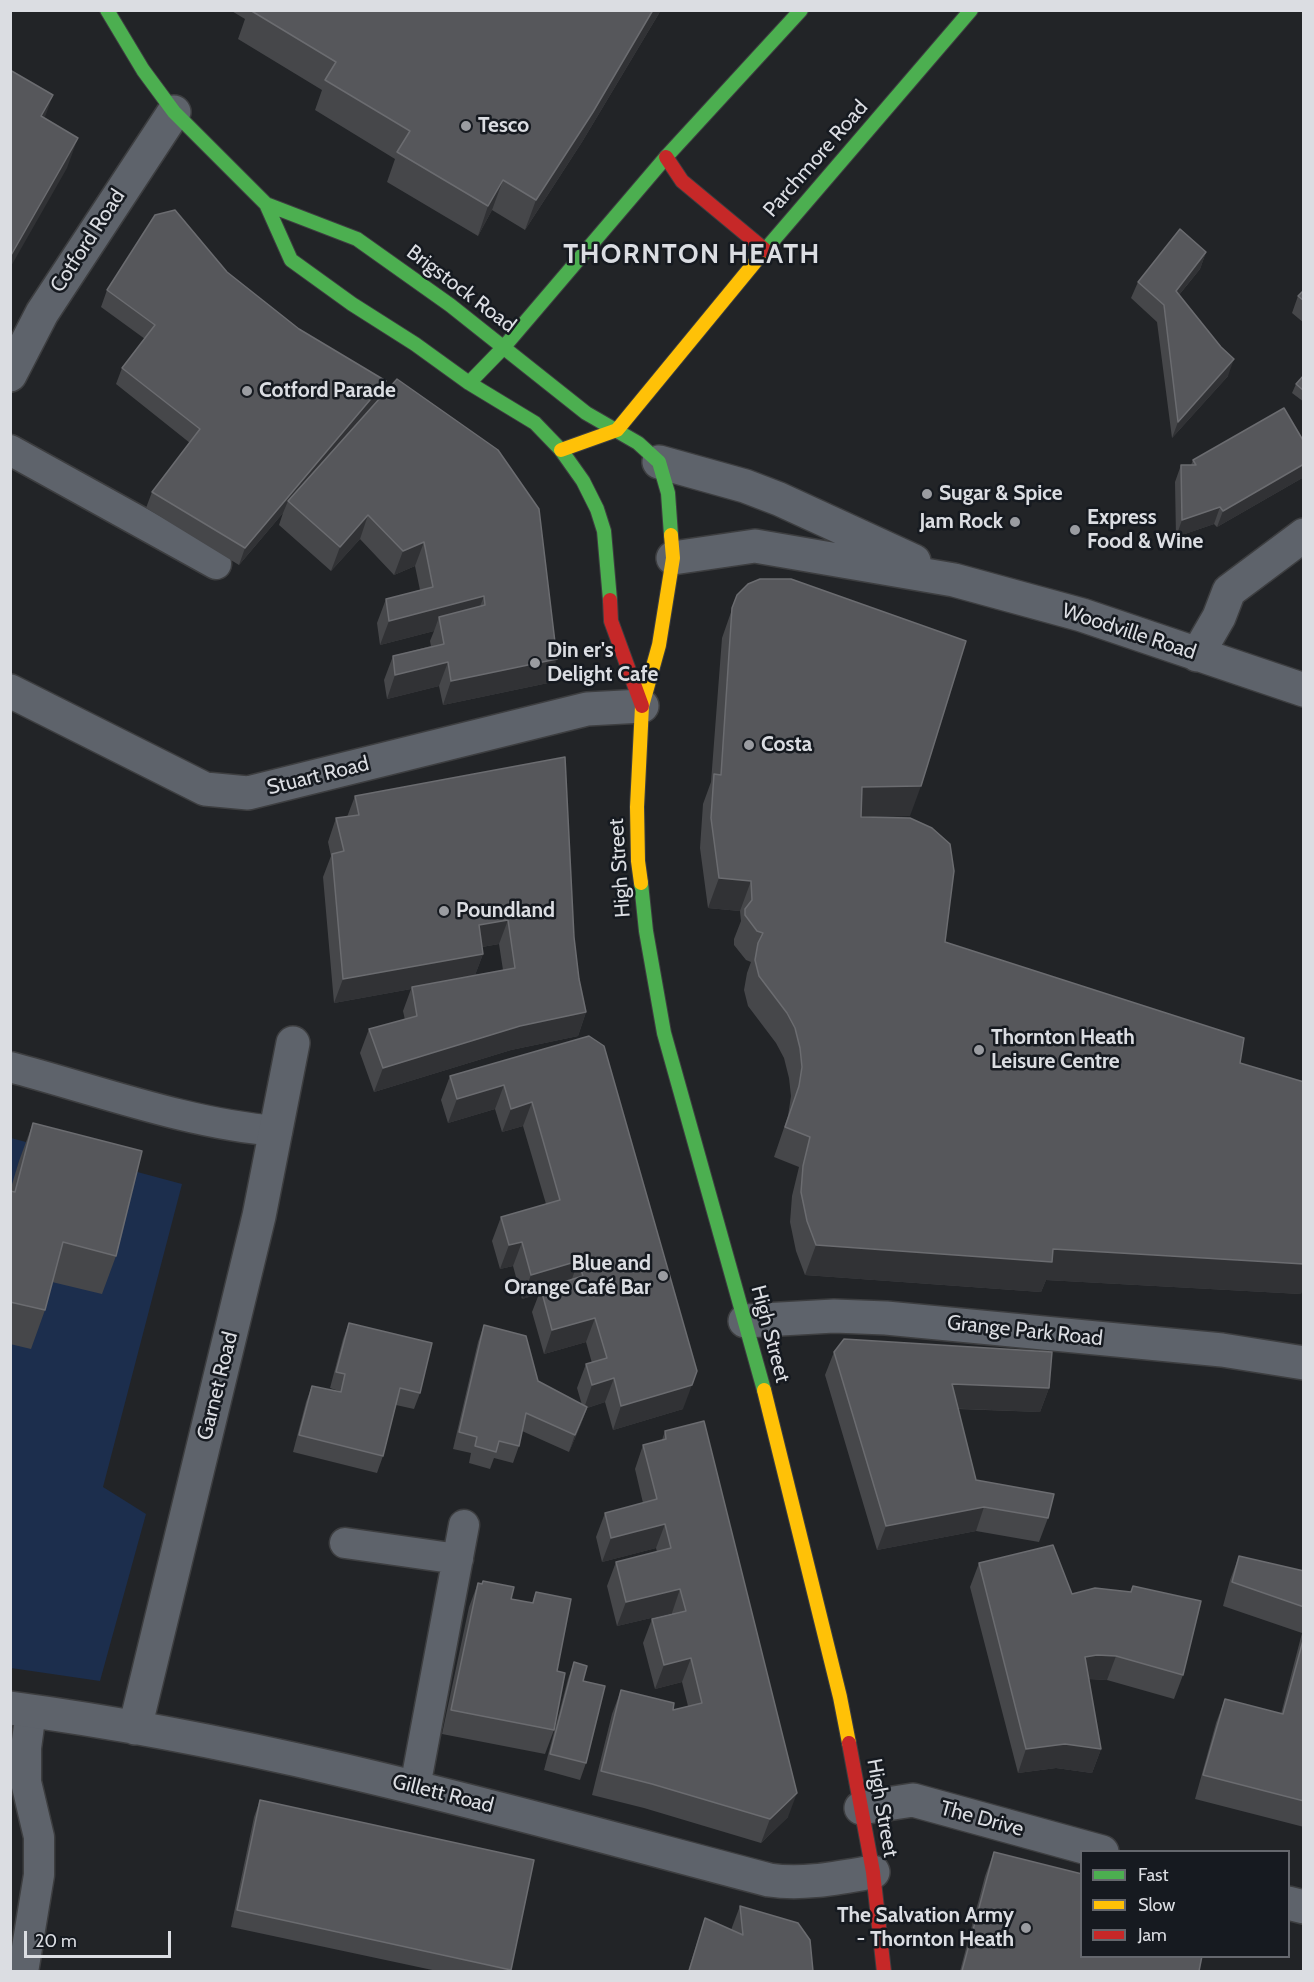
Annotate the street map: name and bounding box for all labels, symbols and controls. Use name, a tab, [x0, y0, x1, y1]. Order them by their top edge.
street label: Parchmore Road	[758, 95, 874, 223]
place label: Tesco	[478, 113, 529, 139]
marker: Tesco	[459, 119, 473, 133]
street label: Cotford Road	[45, 185, 131, 297]
district label: THORNTON HEATH	[563, 239, 821, 271]
street label: Brigstock Road	[401, 240, 521, 338]
place label: Cotford Parade	[259, 378, 396, 404]
marker: Cotford Parade	[240, 384, 254, 398]
place label: Sugar & Spice	[939, 481, 1063, 507]
marker: Sugar & Spice	[920, 487, 934, 501]
place label: Express Food & Wine	[1087, 505, 1203, 555]
place label: Jam Rock	[919, 509, 1003, 535]
marker: Jam Rock	[1008, 515, 1022, 529]
marker: Express Food & Wine	[1068, 523, 1082, 537]
street label: Woodville Road	[1059, 598, 1199, 666]
place label: Din er's Delight Cafe	[547, 638, 658, 688]
marker: Din er's Delight Cafe	[528, 656, 542, 670]
place label: Costa	[761, 732, 812, 758]
marker: Costa	[742, 738, 756, 752]
street label: Stuart Road	[264, 751, 372, 801]
street label: High Street	[604, 817, 636, 919]
place label: Poundland	[456, 898, 555, 924]
marker: Poundland	[437, 904, 451, 918]
place label: Thornton Heath Leisure Centre	[991, 1025, 1135, 1075]
marker: Thornton Heath Leisure Centre	[972, 1043, 986, 1057]
place label: Blue and Orange Café Bar	[504, 1251, 651, 1301]
marker: Blue and Orange Café Bar	[656, 1269, 670, 1283]
street label: High Street	[745, 1283, 795, 1385]
street label: Grange Park Road	[946, 1310, 1104, 1352]
street label: Garnet Road	[192, 1329, 244, 1443]
street label: High Street	[861, 1757, 903, 1859]
street label: Gillett Road	[390, 1769, 496, 1819]
street label: The Drive	[938, 1796, 1026, 1842]
legend	[1080, 1850, 1290, 1958]
text: Fast	[1138, 1864, 1169, 1886]
text: Slow	[1138, 1894, 1175, 1916]
place label: The Salvation Army - Thornton Heath	[837, 1903, 1014, 1953]
scale bar	[27, 1919, 174, 1957]
marker: The Salvation Army - Thornton Heath	[1019, 1921, 1033, 1935]
text: Jam	[1138, 1924, 1167, 1946]
text: 20 m	[35, 1930, 77, 1952]

